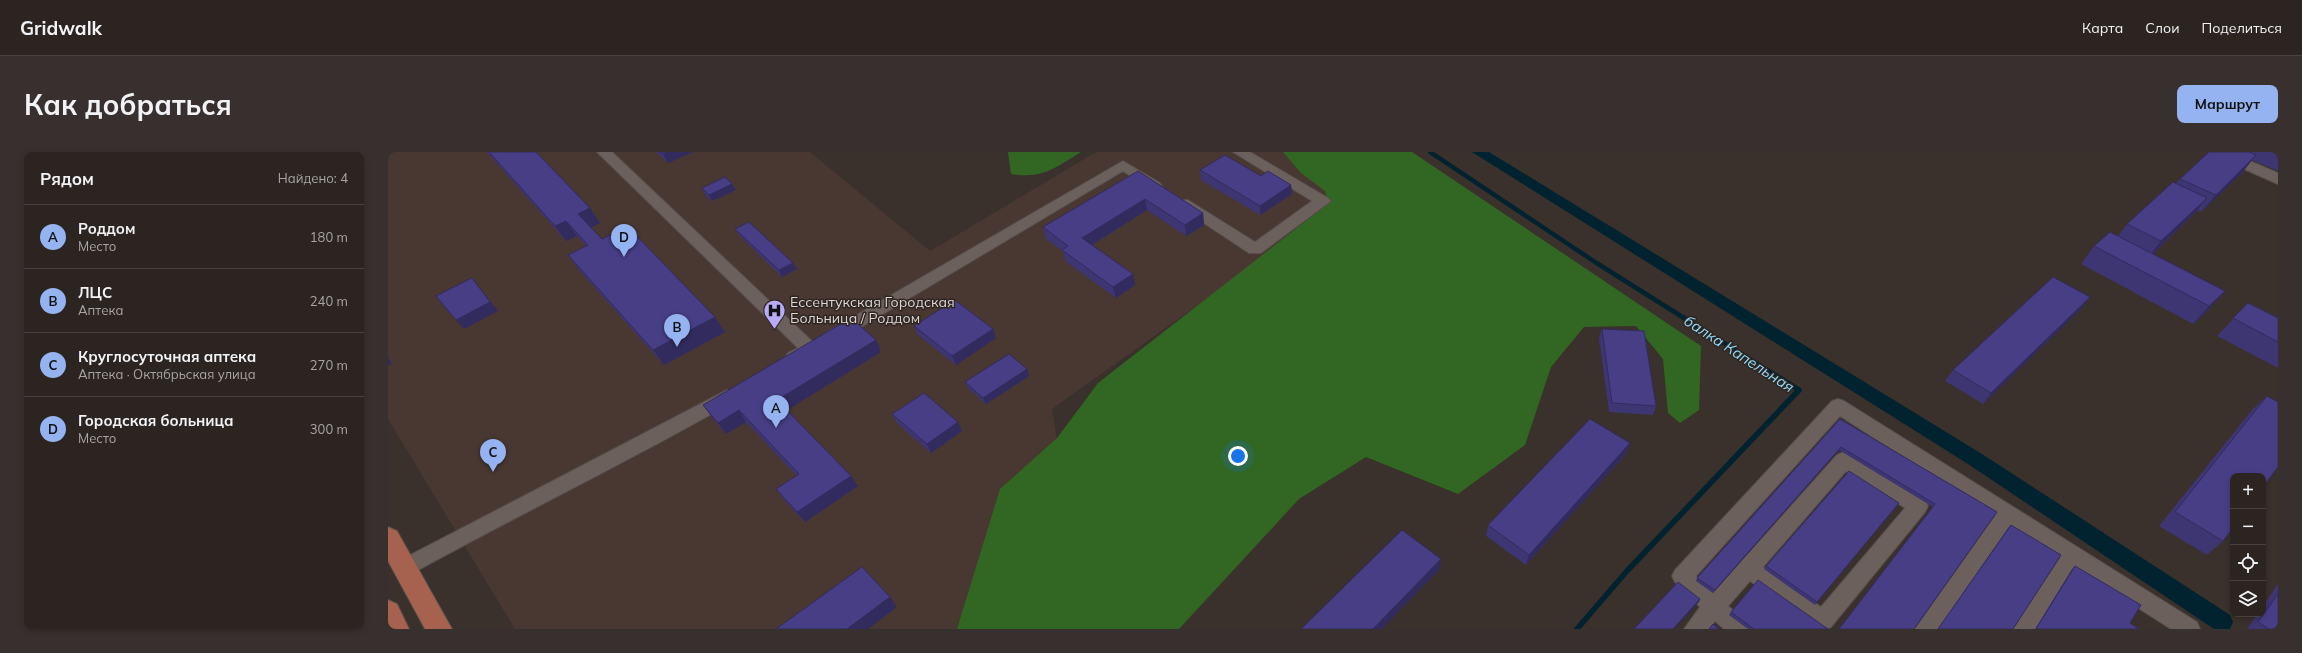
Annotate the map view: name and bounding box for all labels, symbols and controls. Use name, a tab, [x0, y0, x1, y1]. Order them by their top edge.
text: Gridwalk	[20, 16, 102, 40]
text: Карта	[2082, 19, 2123, 37]
text: Слои	[2145, 19, 2180, 37]
text: Поделиться	[2202, 19, 2282, 37]
button: Маршрут	[2177, 85, 2278, 123]
text: Как добраться	[24, 87, 232, 122]
text: Рядом	[40, 168, 94, 189]
text: Найдено: 4	[278, 170, 348, 186]
text: Роддом	[78, 219, 135, 238]
pin: D	[611, 224, 637, 257]
text: A	[48, 229, 58, 245]
text: 180 m	[310, 229, 348, 245]
text: Место	[78, 238, 116, 254]
text: ЛЦС	[78, 283, 112, 302]
text: B	[49, 293, 57, 309]
text: 240 m	[310, 293, 348, 309]
place label: Ессентукская Городская Больница / Роддом	[790, 293, 955, 327]
hospital icon: Ессентукская Городская Больница / Роддом	[762, 297, 788, 330]
text: Аптека	[78, 302, 123, 318]
water label: балка Капельная	[1681, 311, 1798, 396]
pin: B	[664, 314, 690, 347]
text: Круглосуточная аптека	[78, 347, 256, 366]
text: C	[49, 357, 57, 373]
text: 270 m	[310, 357, 348, 373]
text: Аптека · Октябрьская улица	[78, 366, 256, 382]
pin: A	[763, 395, 789, 428]
text: Городская больница	[78, 411, 234, 430]
text: D	[48, 421, 58, 437]
text: 300 m	[310, 421, 348, 437]
text: Место	[78, 430, 116, 446]
pin: C	[480, 439, 506, 472]
your location	[1228, 446, 1248, 466]
map controls	[2230, 473, 2266, 617]
button: +	[2230, 473, 2266, 509]
button: −	[2230, 509, 2266, 545]
button: locate	[2230, 545, 2266, 581]
button: layers	[2230, 581, 2266, 617]

